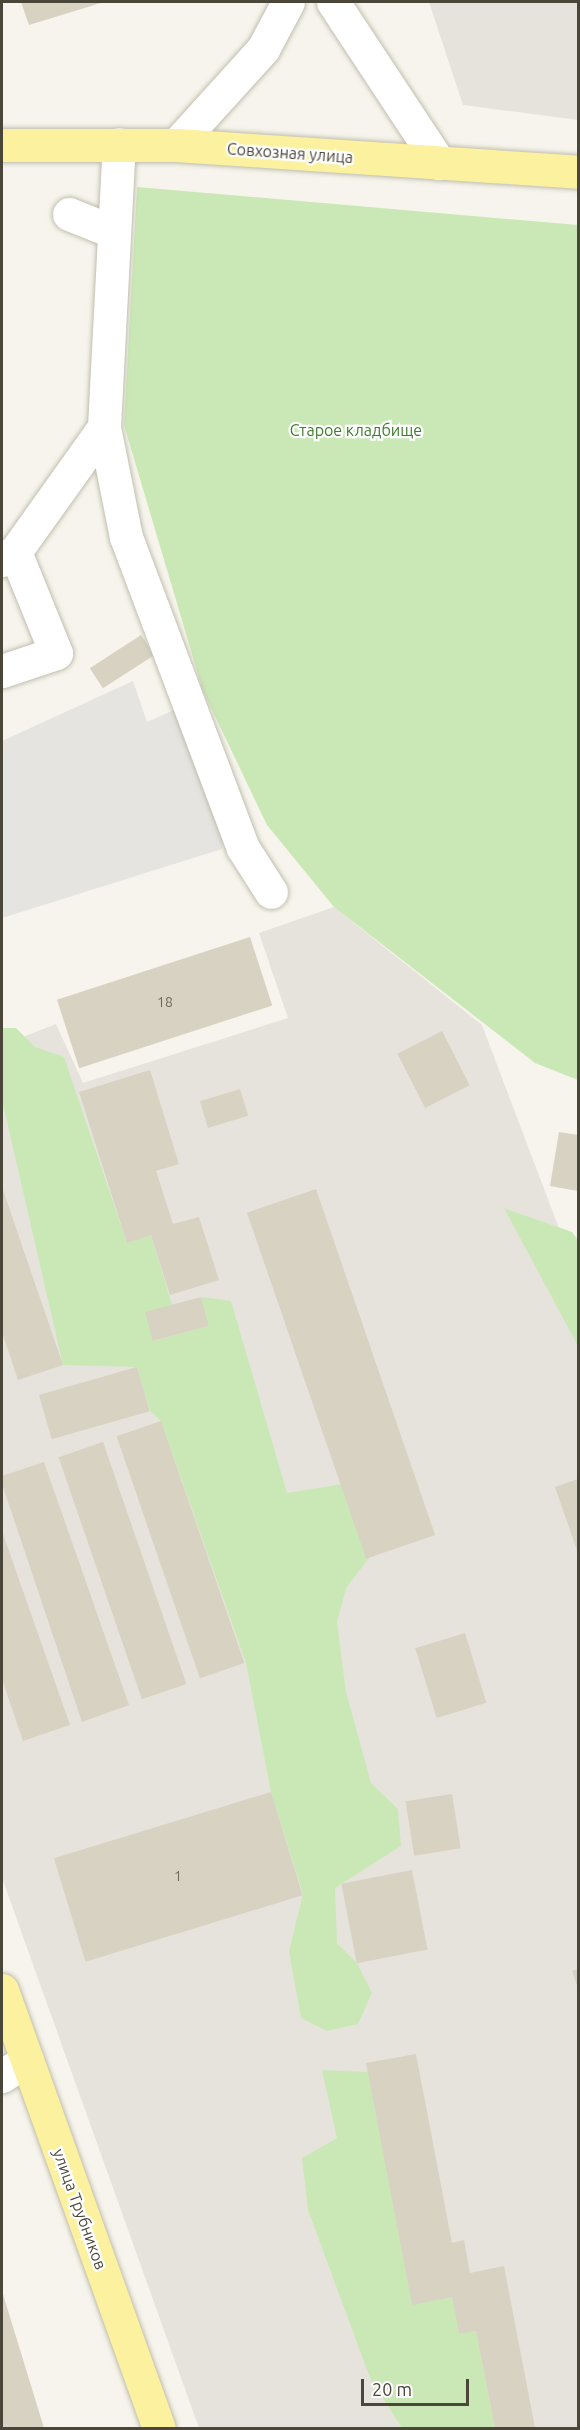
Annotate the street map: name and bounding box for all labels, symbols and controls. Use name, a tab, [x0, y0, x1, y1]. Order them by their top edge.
street label: Совхозная улица	[226, 139, 354, 167]
park label: Старое кладбище	[290, 420, 422, 440]
house number: 18	[157, 994, 173, 1010]
house number: 1	[174, 1868, 182, 1884]
street label: улица Трубников	[49, 2146, 111, 2272]
scale bar	[364, 2367, 472, 2405]
text: 20 m	[372, 2379, 412, 2399]

